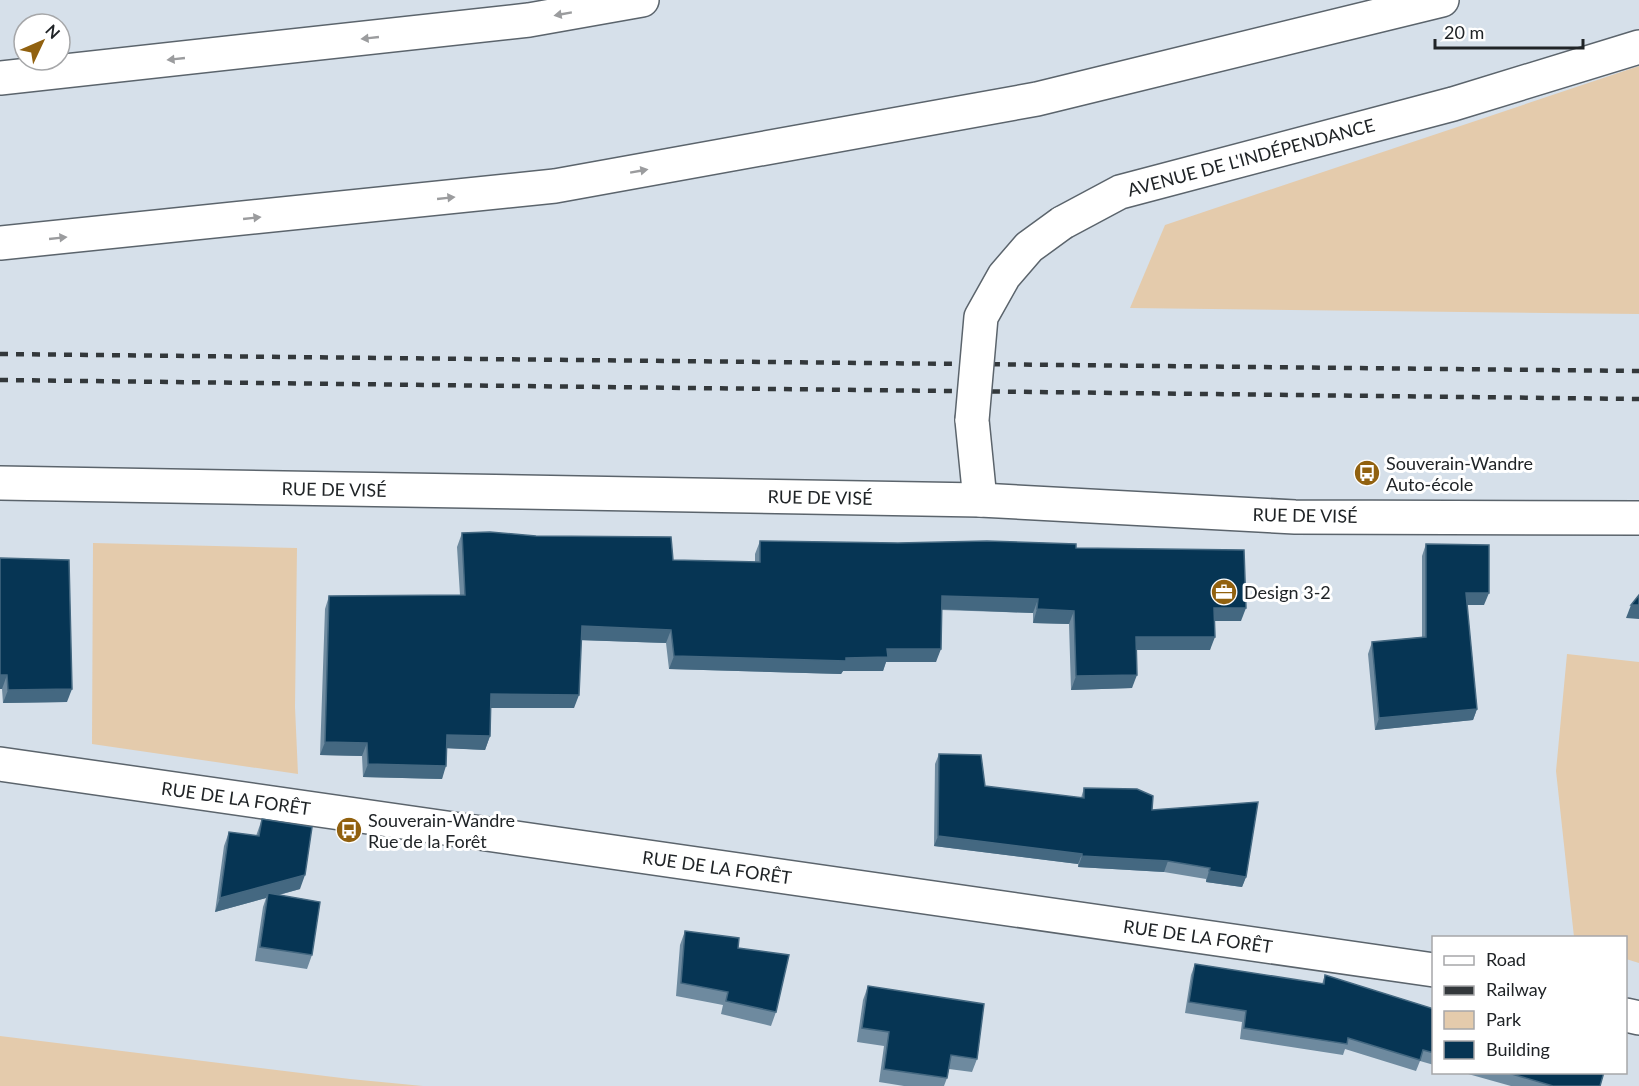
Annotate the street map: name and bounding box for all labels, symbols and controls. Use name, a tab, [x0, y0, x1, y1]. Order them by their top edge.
one-way arrow	[554, 10, 573, 19]
north arrow	[12, 12, 72, 72]
scale bar	[1435, 12, 1584, 50]
text: N	[42, 20, 64, 42]
text: 20 m	[1444, 21, 1484, 43]
one-way arrow	[360, 33, 379, 42]
one-way arrow	[166, 54, 185, 64]
street label: AVENUE DE L'INDÉPENDANCE	[1125, 113, 1377, 201]
one-way arrow	[630, 166, 649, 175]
one-way arrow	[437, 193, 456, 202]
one-way arrow	[243, 213, 262, 223]
one-way arrow	[49, 233, 68, 243]
place label: Souverain-Wandre Auto-école	[1386, 452, 1533, 495]
bus stop icon: Souverain-Wandre Auto-école	[1352, 458, 1382, 488]
street label: RUE DE VISÉ	[281, 477, 387, 501]
street label: RUE DE VISÉ	[767, 485, 873, 509]
street label: RUE DE VISÉ	[1252, 503, 1358, 527]
office icon: Design 3-2	[1209, 577, 1239, 607]
place label: Design 3-2	[1244, 581, 1331, 603]
street label: RUE DE LA FORÊT	[160, 777, 312, 819]
place label: Souverain-Wandre Rue de la Forêt	[368, 809, 515, 852]
bus stop icon: Souverain-Wandre Rue de la Forêt	[334, 815, 364, 845]
street label: RUE DE LA FORÊT	[641, 846, 793, 888]
street label: RUE DE LA FORÊT	[1122, 915, 1274, 957]
legend	[1432, 936, 1627, 1074]
text: Road	[1486, 948, 1526, 970]
text: Railway	[1486, 978, 1547, 1000]
text: Park	[1486, 1008, 1522, 1030]
text: Building	[1486, 1038, 1550, 1060]

